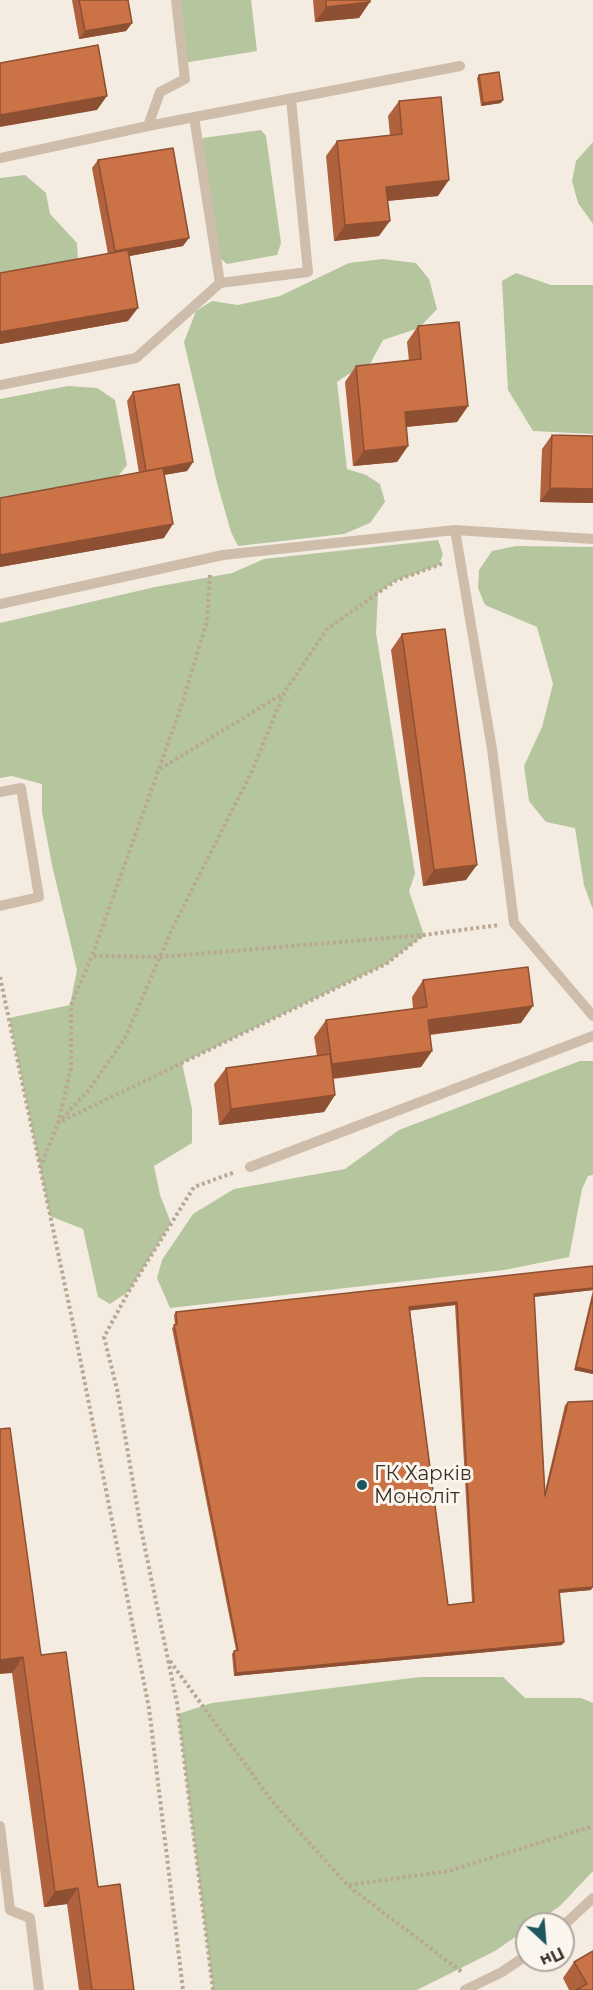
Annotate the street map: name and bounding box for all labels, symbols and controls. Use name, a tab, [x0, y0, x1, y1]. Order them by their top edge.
place label: ГК Харків Моноліт	[374, 1462, 472, 1509]
marker: ГК Харків Моноліт	[355, 1478, 369, 1492]
north arrow	[515, 1912, 575, 1972]
text: Пн	[537, 1943, 567, 1971]

